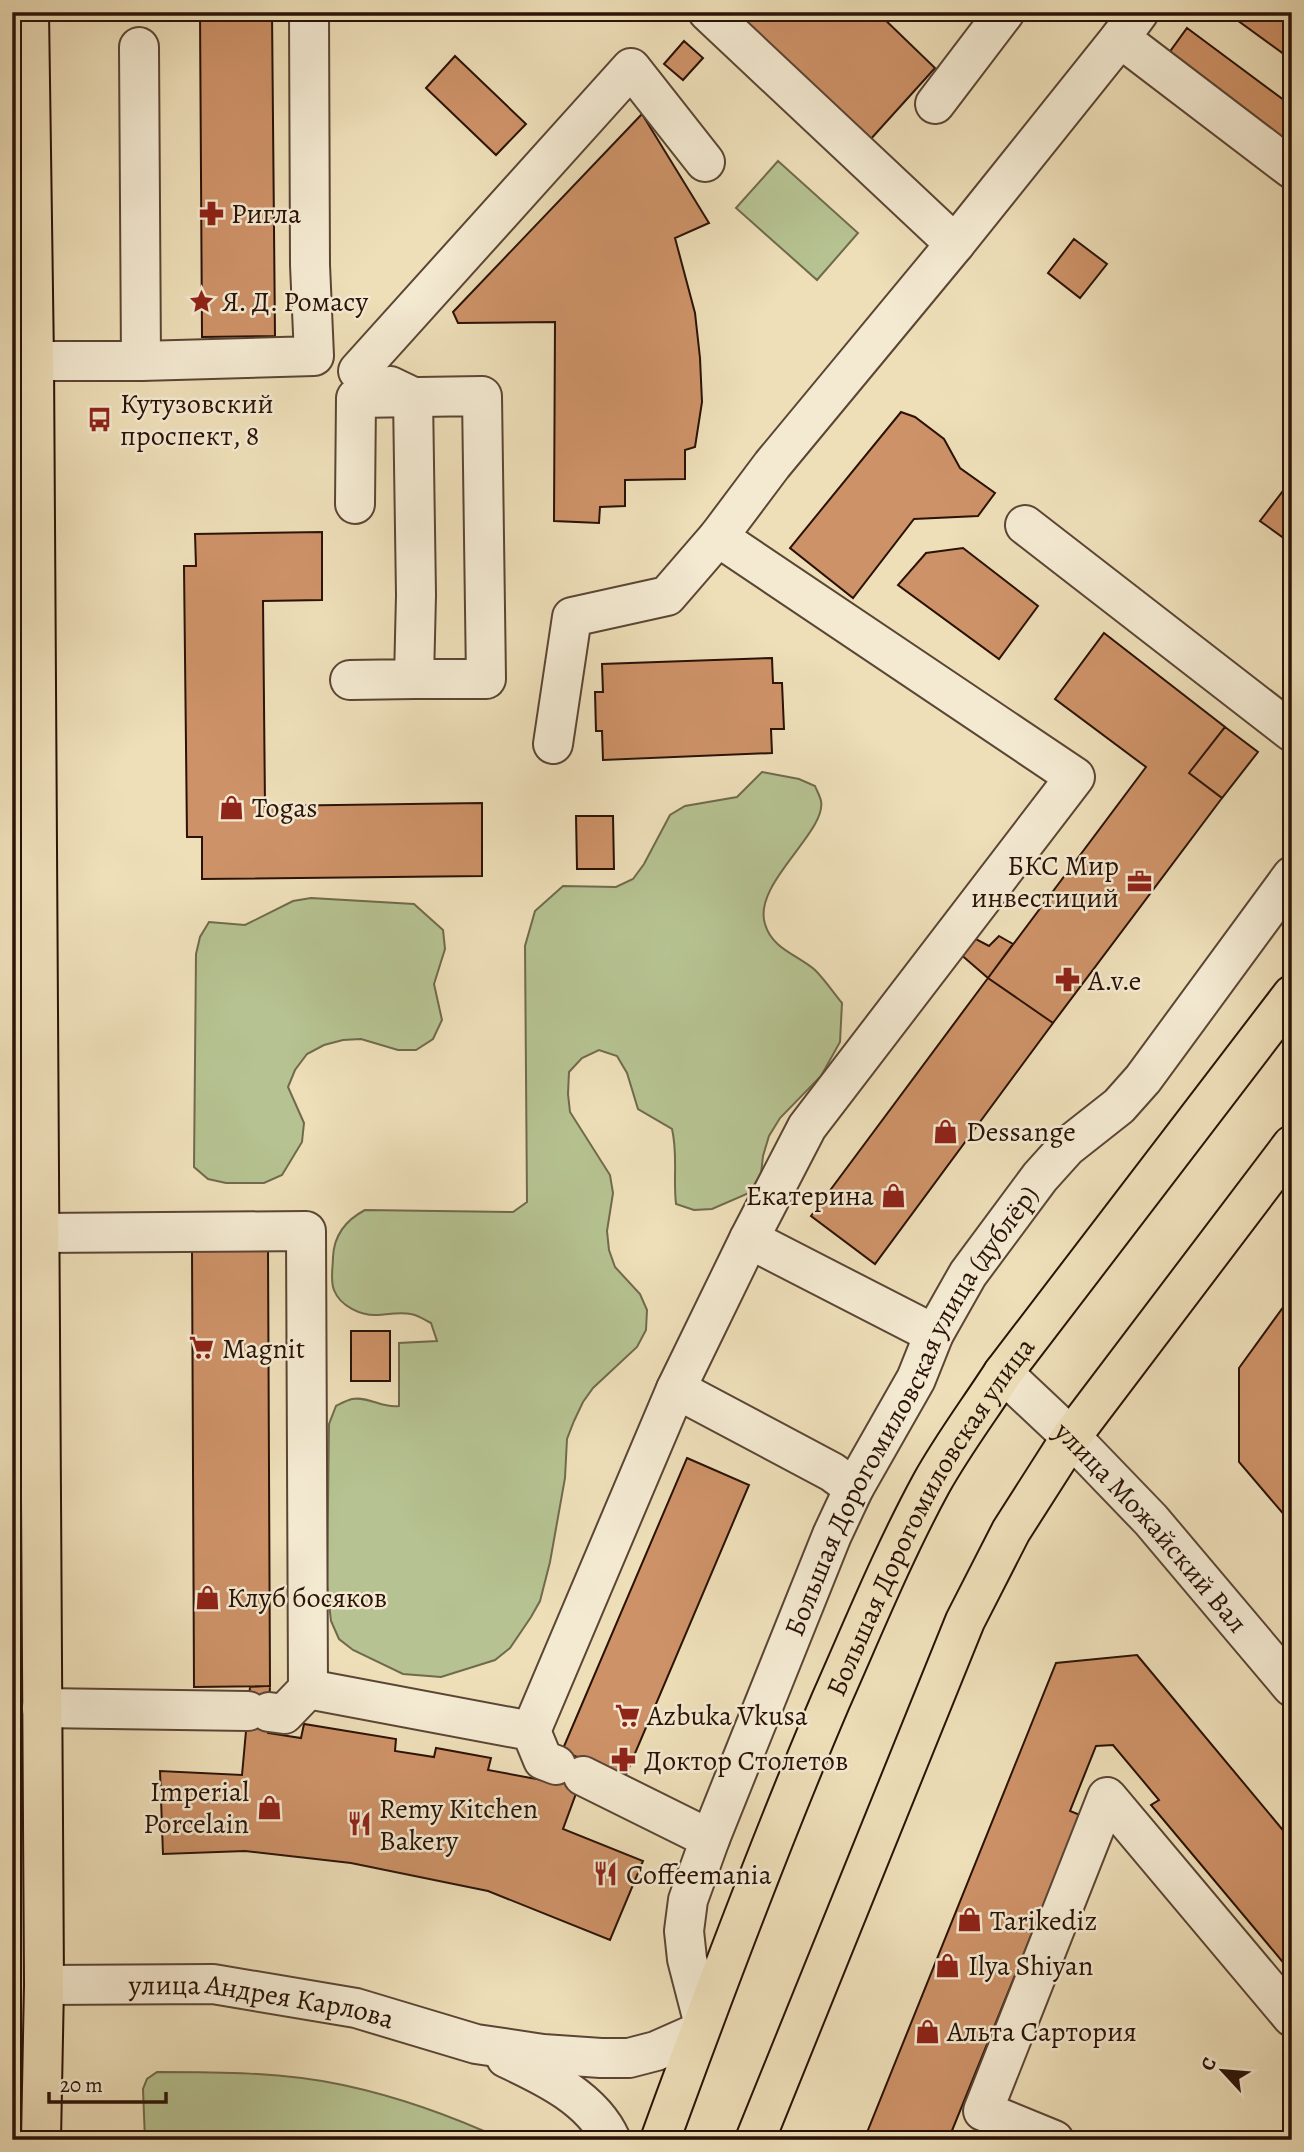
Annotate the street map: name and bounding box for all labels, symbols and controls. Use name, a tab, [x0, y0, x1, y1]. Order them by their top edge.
place label: Ригла	[231, 195, 301, 233]
pharmacy icon: Ригла	[197, 199, 225, 227]
place label: Я. Д. Ромасу	[222, 283, 368, 321]
place icon: Я. Д. Ромасу	[188, 287, 216, 315]
place label: Кутузовский проспект, 8	[120, 385, 274, 455]
bus stop icon: Кутузовский проспект, 8	[86, 405, 114, 433]
place label: Togas	[252, 789, 318, 827]
shop icon: Togas	[218, 793, 246, 821]
place label: БКС Мир инвестиций	[971, 847, 1119, 917]
office icon: БКС Мир инвестиций	[1125, 867, 1153, 895]
place label: A.v.e	[1087, 962, 1141, 1000]
pharmacy icon: A.v.e	[1054, 966, 1082, 994]
place label: Dessange	[966, 1113, 1076, 1151]
shop icon: Dessange	[932, 1117, 960, 1145]
place label: Екатерина	[746, 1177, 874, 1215]
street label: Большая Дорогомиловская улица (дублёр)	[779, 1180, 1047, 1644]
shop icon: Екатерина	[880, 1181, 908, 1209]
place label: Magnit	[222, 1330, 305, 1368]
supermarket icon: Magnit	[188, 1334, 216, 1362]
street label: Большая Дорогомиловская улица	[819, 1334, 1045, 1704]
street label: улица Можайский Вал	[1045, 1413, 1256, 1641]
place label: Клуб босяков	[227, 1579, 387, 1617]
shop icon: Клуб босяков	[193, 1583, 221, 1611]
place label: Azbuka Vkusa	[646, 1697, 808, 1735]
supermarket icon: Azbuka Vkusa	[613, 1701, 641, 1729]
place label: Доктор Столетов	[644, 1742, 848, 1780]
pharmacy icon: Доктор Столетов	[610, 1746, 638, 1774]
place label: Imperial Porcelain	[143, 1773, 249, 1843]
place label: Remy Kitchen Bakery	[379, 1790, 538, 1860]
shop icon: Imperial Porcelain	[255, 1793, 283, 1821]
restaurant icon: Remy Kitchen Bakery	[345, 1810, 373, 1838]
place label: Coffeemania	[626, 1856, 772, 1894]
restaurant icon: Coffeemania	[592, 1860, 620, 1888]
place label: Tarikediz	[990, 1902, 1097, 1940]
shop icon: Tarikediz	[956, 1906, 984, 1934]
place label: Ilya Shiyan	[968, 1947, 1093, 1985]
shop icon: Ilya Shiyan	[934, 1951, 962, 1979]
street label: улица Андрея Карлова	[128, 1965, 399, 2038]
place label: Альта Сартория	[946, 2013, 1137, 2051]
shop icon: Альта Сартория	[913, 2017, 941, 2045]
north arrow	[1188, 2036, 1258, 2106]
text: С	[1194, 2053, 1223, 2075]
scale bar	[49, 2061, 166, 2105]
text: 20 m	[60, 2071, 103, 2099]

